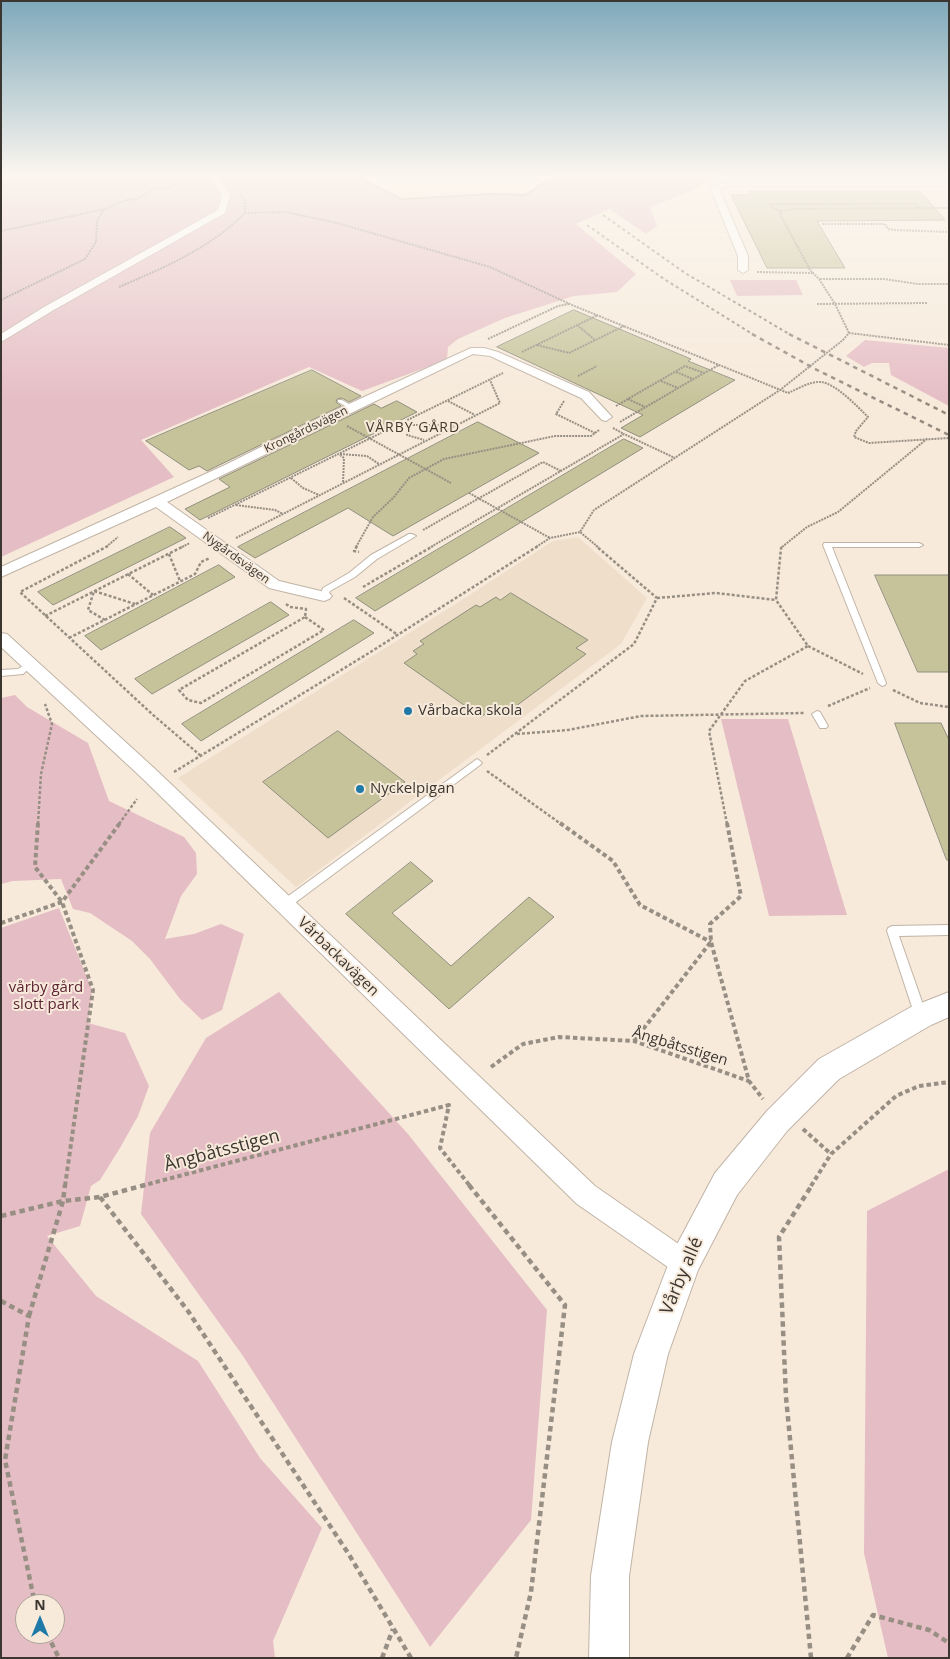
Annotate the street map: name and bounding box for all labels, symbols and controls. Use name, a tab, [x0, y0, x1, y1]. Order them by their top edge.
street label: Krongårdsvägen	[262, 404, 350, 456]
district label: VÅRBY GÅRD	[365, 420, 461, 436]
street label: Nygårdsvägen	[200, 529, 272, 587]
place label: Vårbacka skola	[418, 702, 522, 720]
marker: Vårbacka skola	[402, 705, 414, 717]
place label: Nyckelpigan	[370, 780, 455, 798]
marker: Nyckelpigan	[354, 783, 366, 795]
street label: Vårbackavägen	[294, 914, 382, 1000]
park label: vårby gård slott park	[9, 979, 83, 1014]
street label: Ångbåtsstigen	[630, 1024, 730, 1070]
street label: Ångbåtsstigen	[162, 1125, 282, 1177]
street label: Vårby allé	[656, 1234, 708, 1318]
north arrow	[15, 1594, 65, 1644]
text: N	[34, 1595, 46, 1614]

